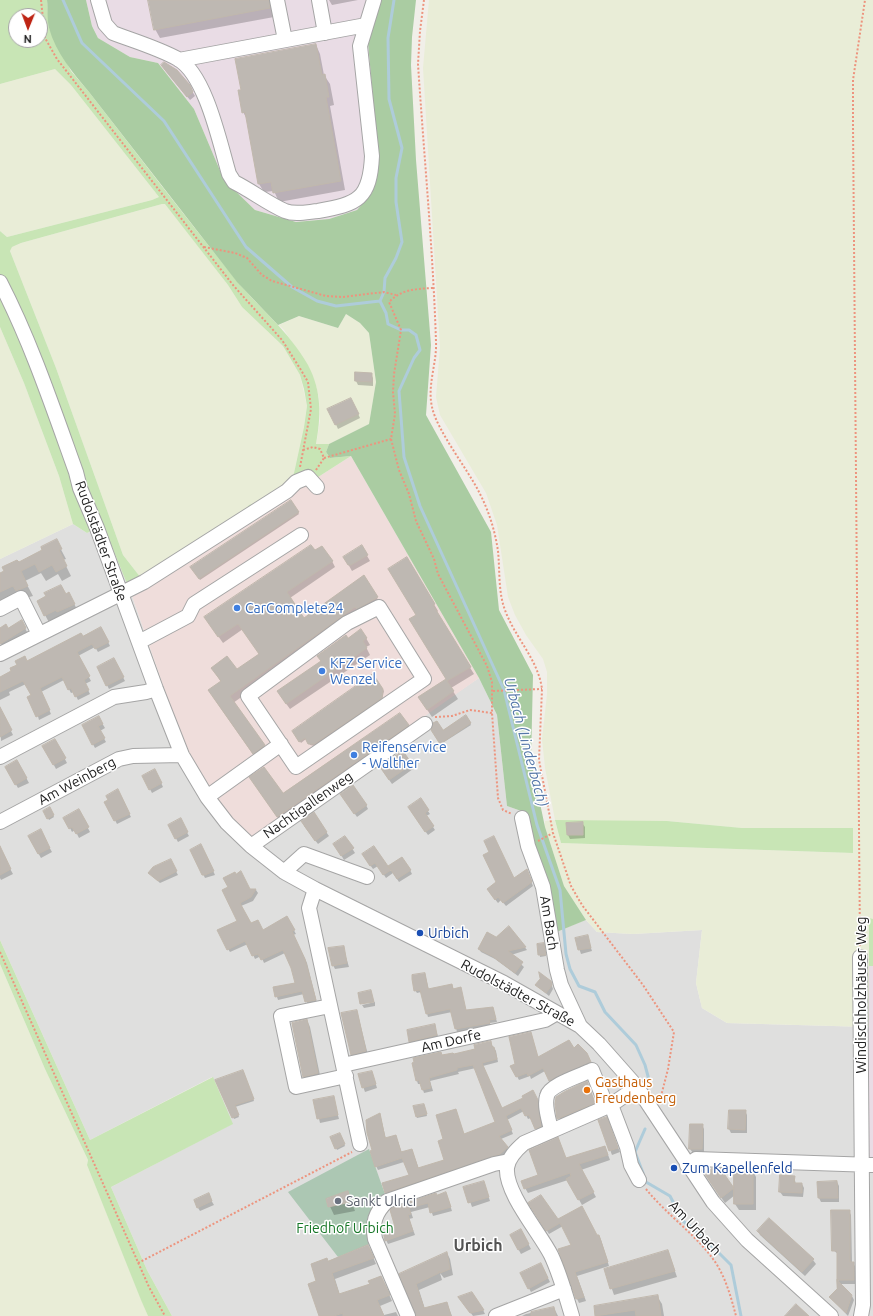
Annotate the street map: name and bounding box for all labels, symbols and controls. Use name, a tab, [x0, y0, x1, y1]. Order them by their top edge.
north arrow	[8, 8, 48, 48]
text: N	[24, 33, 32, 45]
street label: Rudolstädter Straße	[71, 478, 131, 604]
place label: CarComplete24	[245, 600, 344, 616]
marker: CarComplete24	[232, 603, 242, 613]
place label: KFZ Service Wenzel	[330, 655, 402, 688]
marker: KFZ Service Wenzel	[317, 666, 327, 676]
water label: Urbach (Linderbach)	[500, 675, 552, 809]
place label: Reifenservice - Walther	[362, 739, 447, 772]
marker: Reifenservice - Walther	[349, 750, 359, 760]
street label: Am Weinberg	[35, 754, 119, 808]
street label: Nachtigallenweg	[260, 768, 356, 842]
street label: Am Bach	[536, 895, 562, 951]
street label: Windischholzhäuser Weg	[853, 916, 869, 1074]
place label: Urbich	[428, 925, 469, 941]
marker: Urbich	[415, 928, 425, 938]
street label: Rudolstädter Straße	[458, 956, 578, 1030]
street label: Am Dorfe	[419, 1026, 483, 1056]
place label: Gasthaus Freudenberg	[595, 1074, 676, 1106]
marker: Gasthaus Freudenberg	[582, 1085, 592, 1095]
place label: Zum Kapellenfeld	[682, 1160, 793, 1176]
marker: Zum Kapellenfeld	[669, 1163, 679, 1173]
place label: Sankt Ulrici	[346, 1193, 416, 1209]
marker: Sankt Ulrici	[333, 1196, 343, 1206]
street label: Am Urbach	[665, 1197, 725, 1259]
park label: Friedhof Urbich	[296, 1220, 394, 1236]
district label: Urbich	[453, 1236, 503, 1256]

